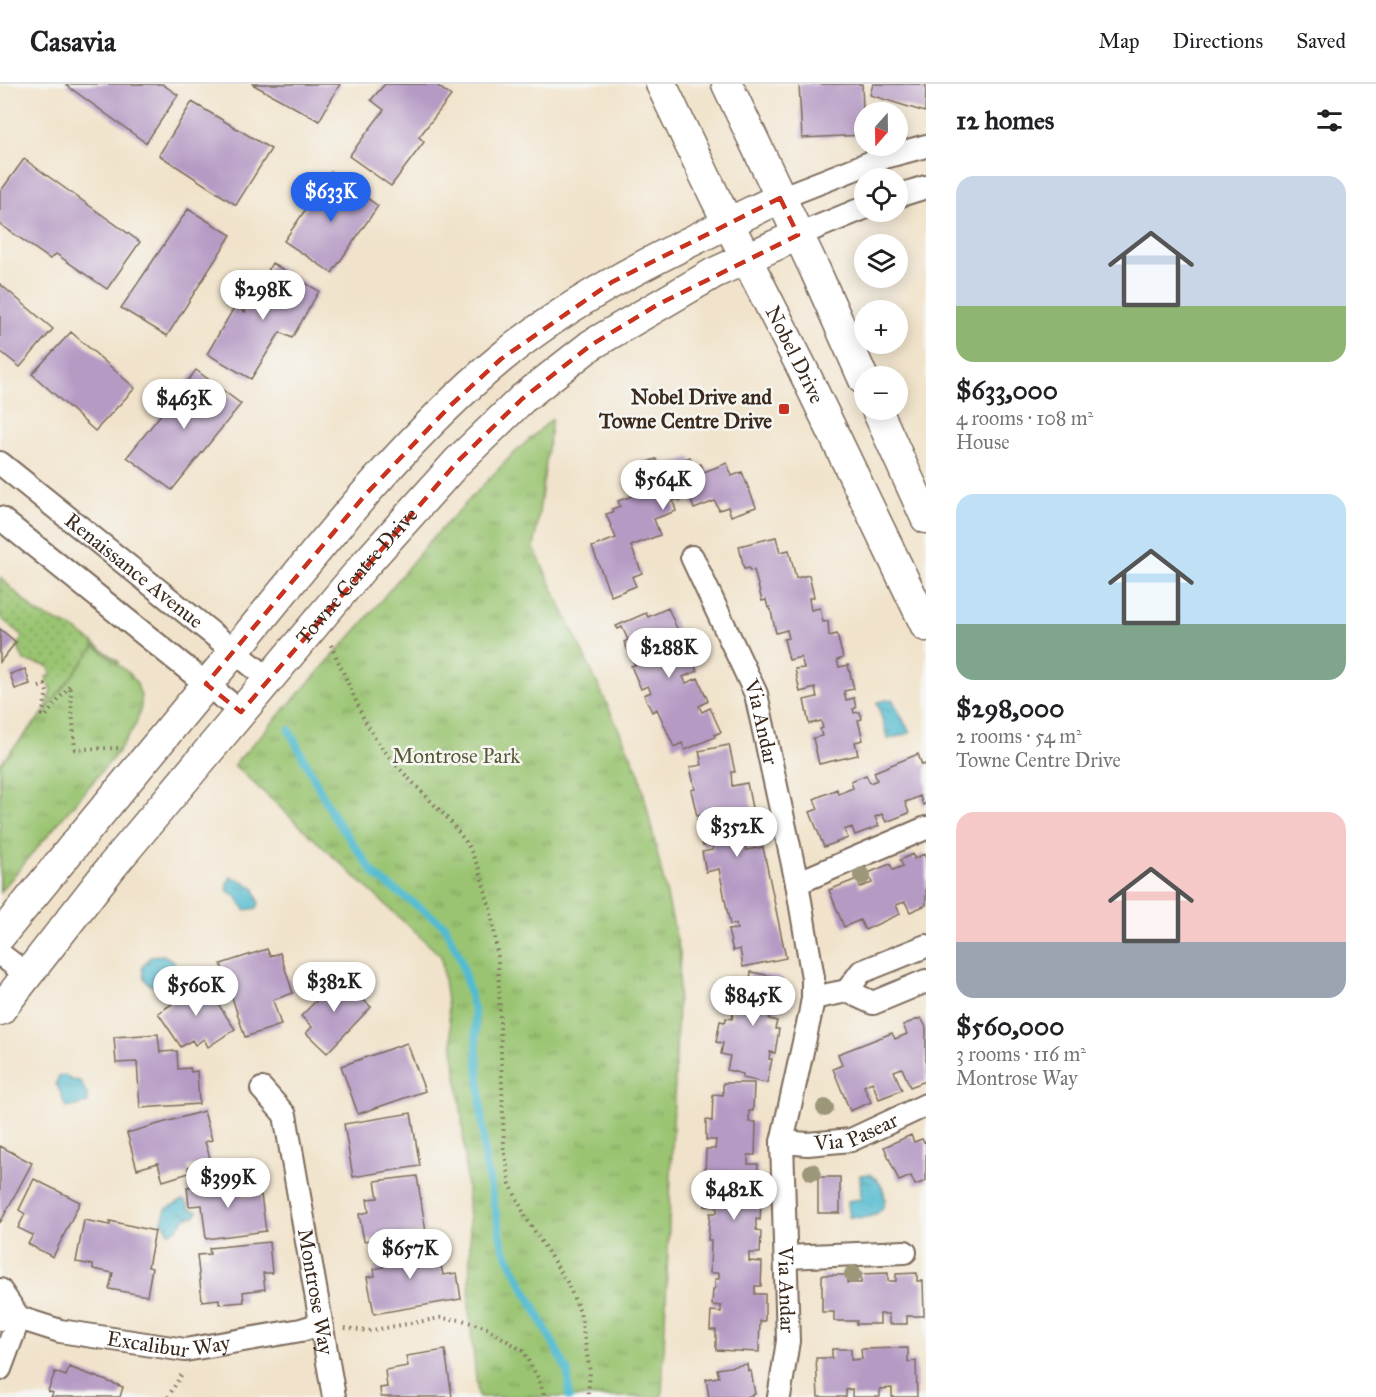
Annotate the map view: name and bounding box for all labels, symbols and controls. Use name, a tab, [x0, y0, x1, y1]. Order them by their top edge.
text: Casavia	[30, 24, 116, 59]
text: Map	[1099, 28, 1140, 54]
text: Directions	[1173, 28, 1263, 54]
text: Saved	[1296, 28, 1346, 54]
north arrow	[854, 102, 908, 156]
map controls	[854, 102, 908, 420]
text: 12 homes	[956, 104, 1054, 136]
icon: filters	[1313, 104, 1346, 137]
button: locate	[854, 168, 908, 222]
pin: $633K	[289, 172, 373, 223]
text: $633K	[305, 179, 357, 203]
icon: home	[1097, 215, 1205, 323]
button: layers	[854, 234, 908, 288]
pin: $298K	[221, 270, 305, 321]
text: $298K	[234, 277, 292, 301]
button: +	[854, 300, 908, 354]
street label: Nobel Drive	[760, 301, 830, 408]
button: −	[854, 366, 908, 420]
text: $633,000	[956, 374, 1058, 406]
pin: $463K	[142, 379, 226, 430]
place label: Nobel Drive and Towne Centre Drive	[598, 384, 772, 434]
text: $463K	[156, 386, 212, 410]
marker: Nobel Drive and Towne Centre Drive	[777, 402, 791, 416]
text: 4 rooms · 108 m²	[956, 406, 1093, 430]
text: House	[956, 430, 1010, 454]
pin: $564K	[621, 460, 705, 511]
text: $564K	[635, 467, 691, 491]
street label: Towne Centre Drive	[290, 502, 423, 650]
street label: Renaissance Avenue	[60, 507, 209, 634]
icon: home	[1097, 533, 1205, 641]
pin: $288K	[627, 628, 711, 679]
text: $288K	[640, 635, 698, 659]
street label: Via Andar	[738, 674, 784, 767]
text: $298,000	[956, 692, 1064, 724]
text: 2 rooms · 54 m²	[956, 724, 1082, 748]
park label: Montrose Park	[392, 743, 520, 769]
text: Towne Centre Drive	[956, 748, 1121, 772]
pin: $352K	[695, 807, 779, 858]
text: $352K	[710, 814, 764, 838]
icon: home	[1097, 851, 1205, 959]
pin: $382K	[292, 962, 376, 1013]
pin: $560K	[154, 966, 238, 1017]
text: $382K	[307, 969, 361, 993]
text: $560K	[167, 973, 225, 997]
pin: $845K	[711, 976, 795, 1027]
text: $845K	[724, 983, 782, 1007]
text: $560,000	[956, 1010, 1064, 1042]
text: 3 rooms · 116 m²	[956, 1042, 1086, 1066]
text: Montrose Way	[956, 1066, 1078, 1090]
street label: Via Pasear	[812, 1107, 902, 1156]
pin: $399K	[186, 1158, 270, 1209]
text: $399K	[200, 1165, 256, 1189]
pin: $482K	[692, 1170, 776, 1221]
text: $482K	[705, 1177, 763, 1201]
street label: Montrose Way	[292, 1226, 340, 1358]
pin: $657K	[368, 1229, 452, 1280]
text: $657K	[382, 1236, 438, 1260]
street label: Via Andar	[772, 1245, 801, 1333]
street label: Excalibur Way	[105, 1325, 233, 1363]

